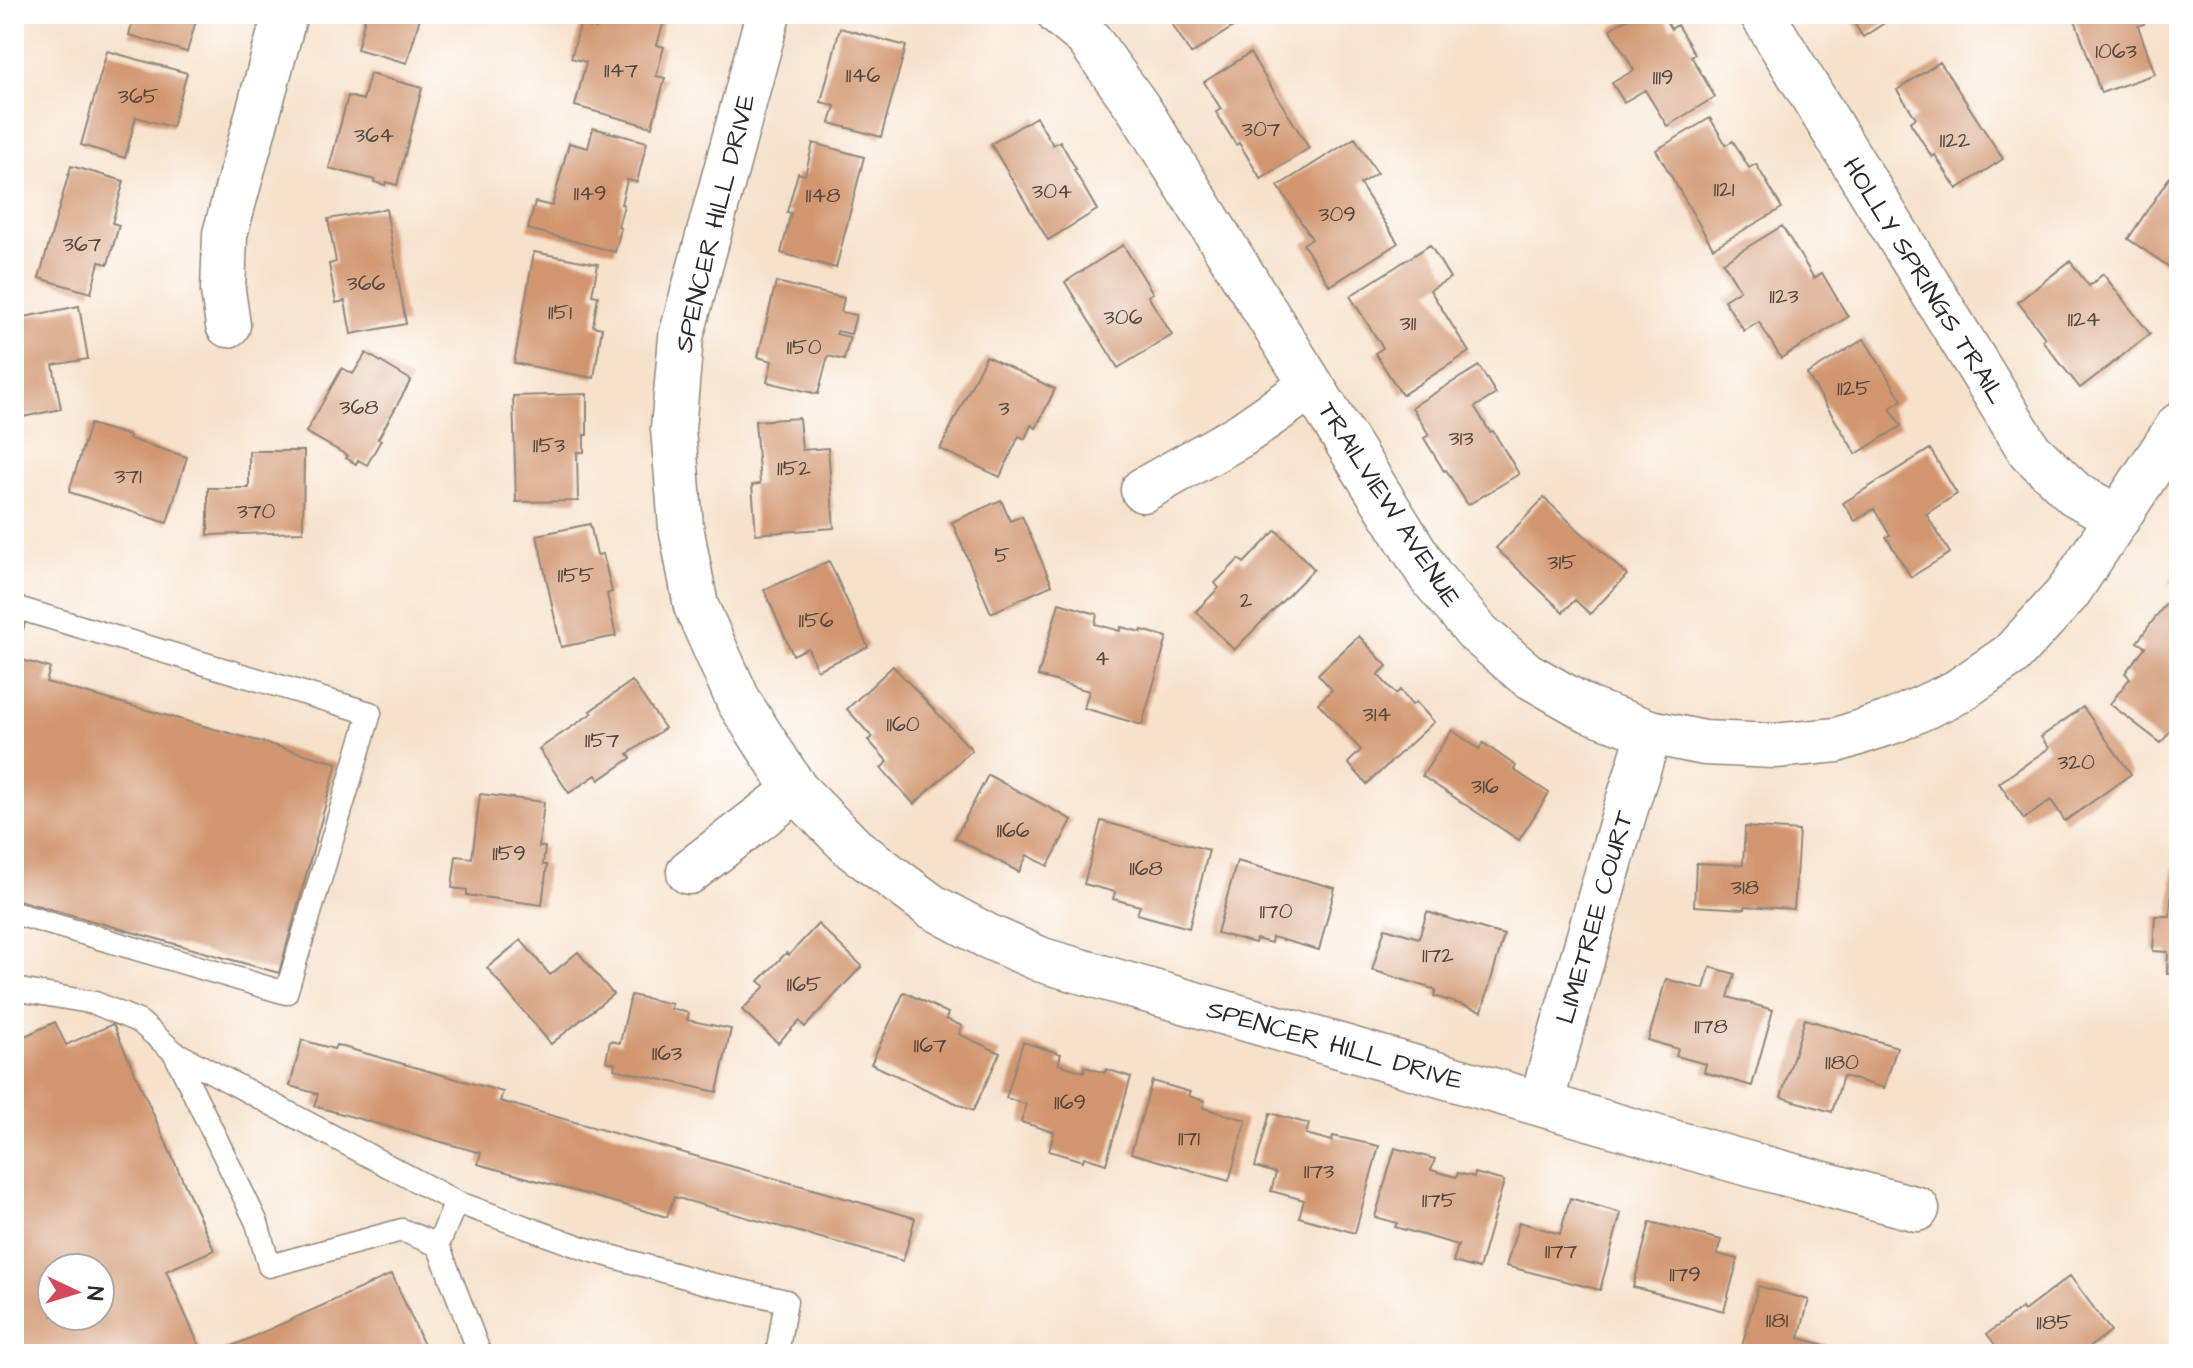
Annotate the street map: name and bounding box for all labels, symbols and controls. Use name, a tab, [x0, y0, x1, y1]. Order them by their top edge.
house number: 1063	[2095, 36, 2137, 67]
house number: 1147	[604, 55, 639, 86]
house number: 1146	[846, 60, 880, 91]
house number: 1119	[1653, 62, 1673, 93]
house number: 365	[118, 81, 159, 112]
street label: SPENCER HILL DRIVE	[665, 90, 764, 356]
house number: 307	[1242, 114, 1281, 145]
house number: 364	[354, 120, 394, 151]
house number: 1122	[1940, 125, 1971, 156]
street label: HOLLY SPRINGS TRAIL	[1834, 151, 2015, 410]
house number: 1121	[1713, 174, 1735, 205]
house number: 304	[1032, 176, 1072, 207]
house number: 1149	[573, 178, 607, 209]
house number: 1148	[806, 180, 840, 211]
house number: 309	[1318, 199, 1356, 230]
house number: 367	[63, 229, 102, 260]
house number: 366	[347, 268, 386, 299]
house number: 1123	[1769, 281, 1799, 312]
house number: 1151	[548, 297, 572, 328]
house number: 306	[1104, 302, 1143, 333]
house number: 1124	[2067, 304, 2101, 335]
house number: 311	[1400, 308, 1417, 339]
house number: 1150	[786, 332, 822, 363]
house number: 1125	[1837, 373, 1871, 404]
house number: 368	[339, 392, 379, 423]
house number: 3	[998, 393, 1010, 424]
street label: TRAILVIEW AVENUE	[1309, 395, 1469, 614]
house number: 313	[1448, 423, 1474, 454]
house number: 1153	[533, 430, 565, 461]
house number: 1152	[777, 453, 811, 484]
house number: 371	[114, 461, 142, 492]
house number: 370	[237, 496, 275, 527]
house number: 5	[994, 540, 1010, 571]
house number: 315	[1547, 547, 1577, 578]
house number: 1155	[558, 560, 595, 591]
house number: 2	[1240, 585, 1253, 616]
house number: 1156	[799, 605, 834, 636]
house number: 4	[1095, 643, 1110, 674]
house number: 314	[1363, 699, 1392, 730]
house number: 1160	[886, 709, 920, 740]
house number: 1157	[585, 725, 620, 756]
house number: 320	[2057, 747, 2095, 778]
house number: 316	[1471, 771, 1499, 802]
street label: LIMETREE COURT	[1547, 806, 1643, 1028]
house number: 1166	[996, 815, 1030, 846]
house number: 1159	[492, 838, 526, 869]
house number: 1168	[1129, 853, 1163, 884]
house number: 318	[1731, 872, 1759, 903]
house number: 1170	[1259, 896, 1293, 927]
house number: 1172	[1422, 940, 1454, 971]
house number: 1165	[787, 969, 822, 1000]
street label: SPENCER HILL DRIVE	[1202, 991, 1467, 1099]
house number: 1178	[1694, 1011, 1728, 1042]
house number: 1167	[914, 1030, 947, 1061]
house number: 1163	[652, 1038, 682, 1069]
house number: 1180	[1825, 1047, 1859, 1078]
house number: 1169	[1054, 1087, 1086, 1118]
house number: 1171	[1178, 1123, 1200, 1154]
house number: 1173	[1304, 1156, 1334, 1187]
house number: 1175	[1422, 1185, 1457, 1216]
house number: 1177	[1545, 1236, 1578, 1267]
north arrow	[36, 1252, 116, 1332]
house number: 1179	[1669, 1259, 1701, 1290]
text: N	[78, 1285, 110, 1301]
house number: 1181	[1766, 1305, 1789, 1336]
house number: 1185	[2036, 1307, 2072, 1338]

